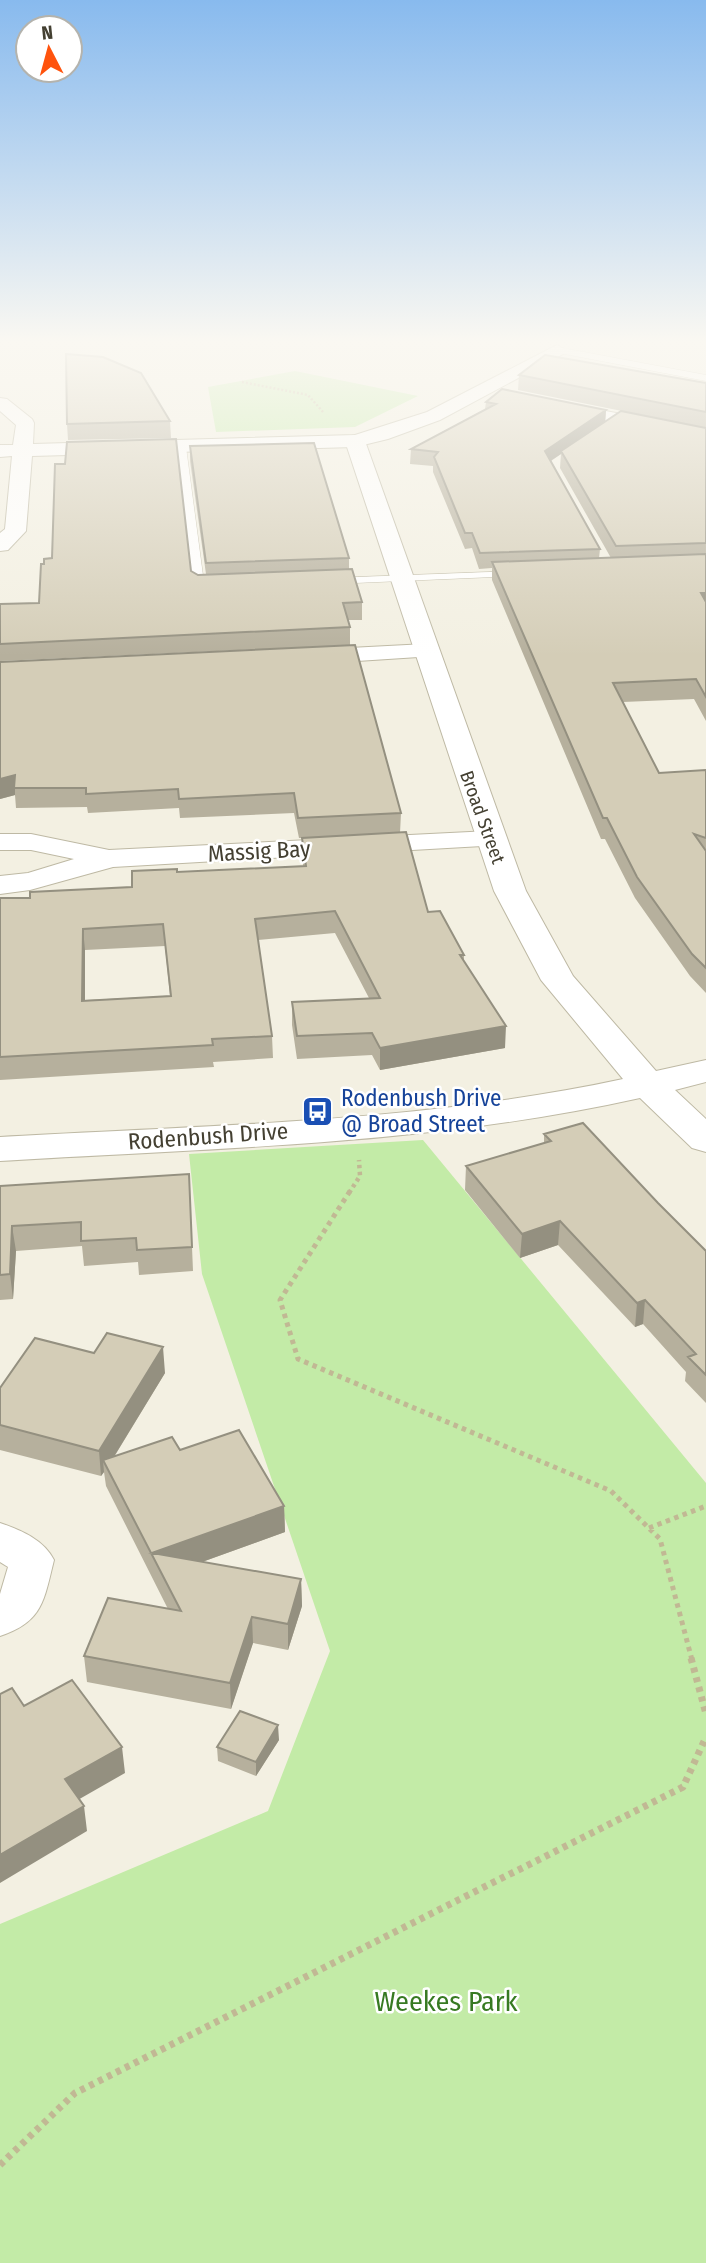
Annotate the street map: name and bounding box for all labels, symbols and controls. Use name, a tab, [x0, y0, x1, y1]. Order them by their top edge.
north arrow	[14, 14, 84, 84]
text: N	[40, 21, 54, 45]
street label: Broad Street	[455, 768, 510, 867]
street label: Massig Bay	[207, 834, 312, 868]
place label: Rodenbush Drive @ Broad Street	[341, 1084, 501, 1138]
bus stop icon: Rodenbush Drive @ Broad Street	[301, 1094, 335, 1128]
street label: Rodenbush Drive	[127, 1116, 289, 1156]
park label: Weekes Park	[374, 1985, 519, 2018]

